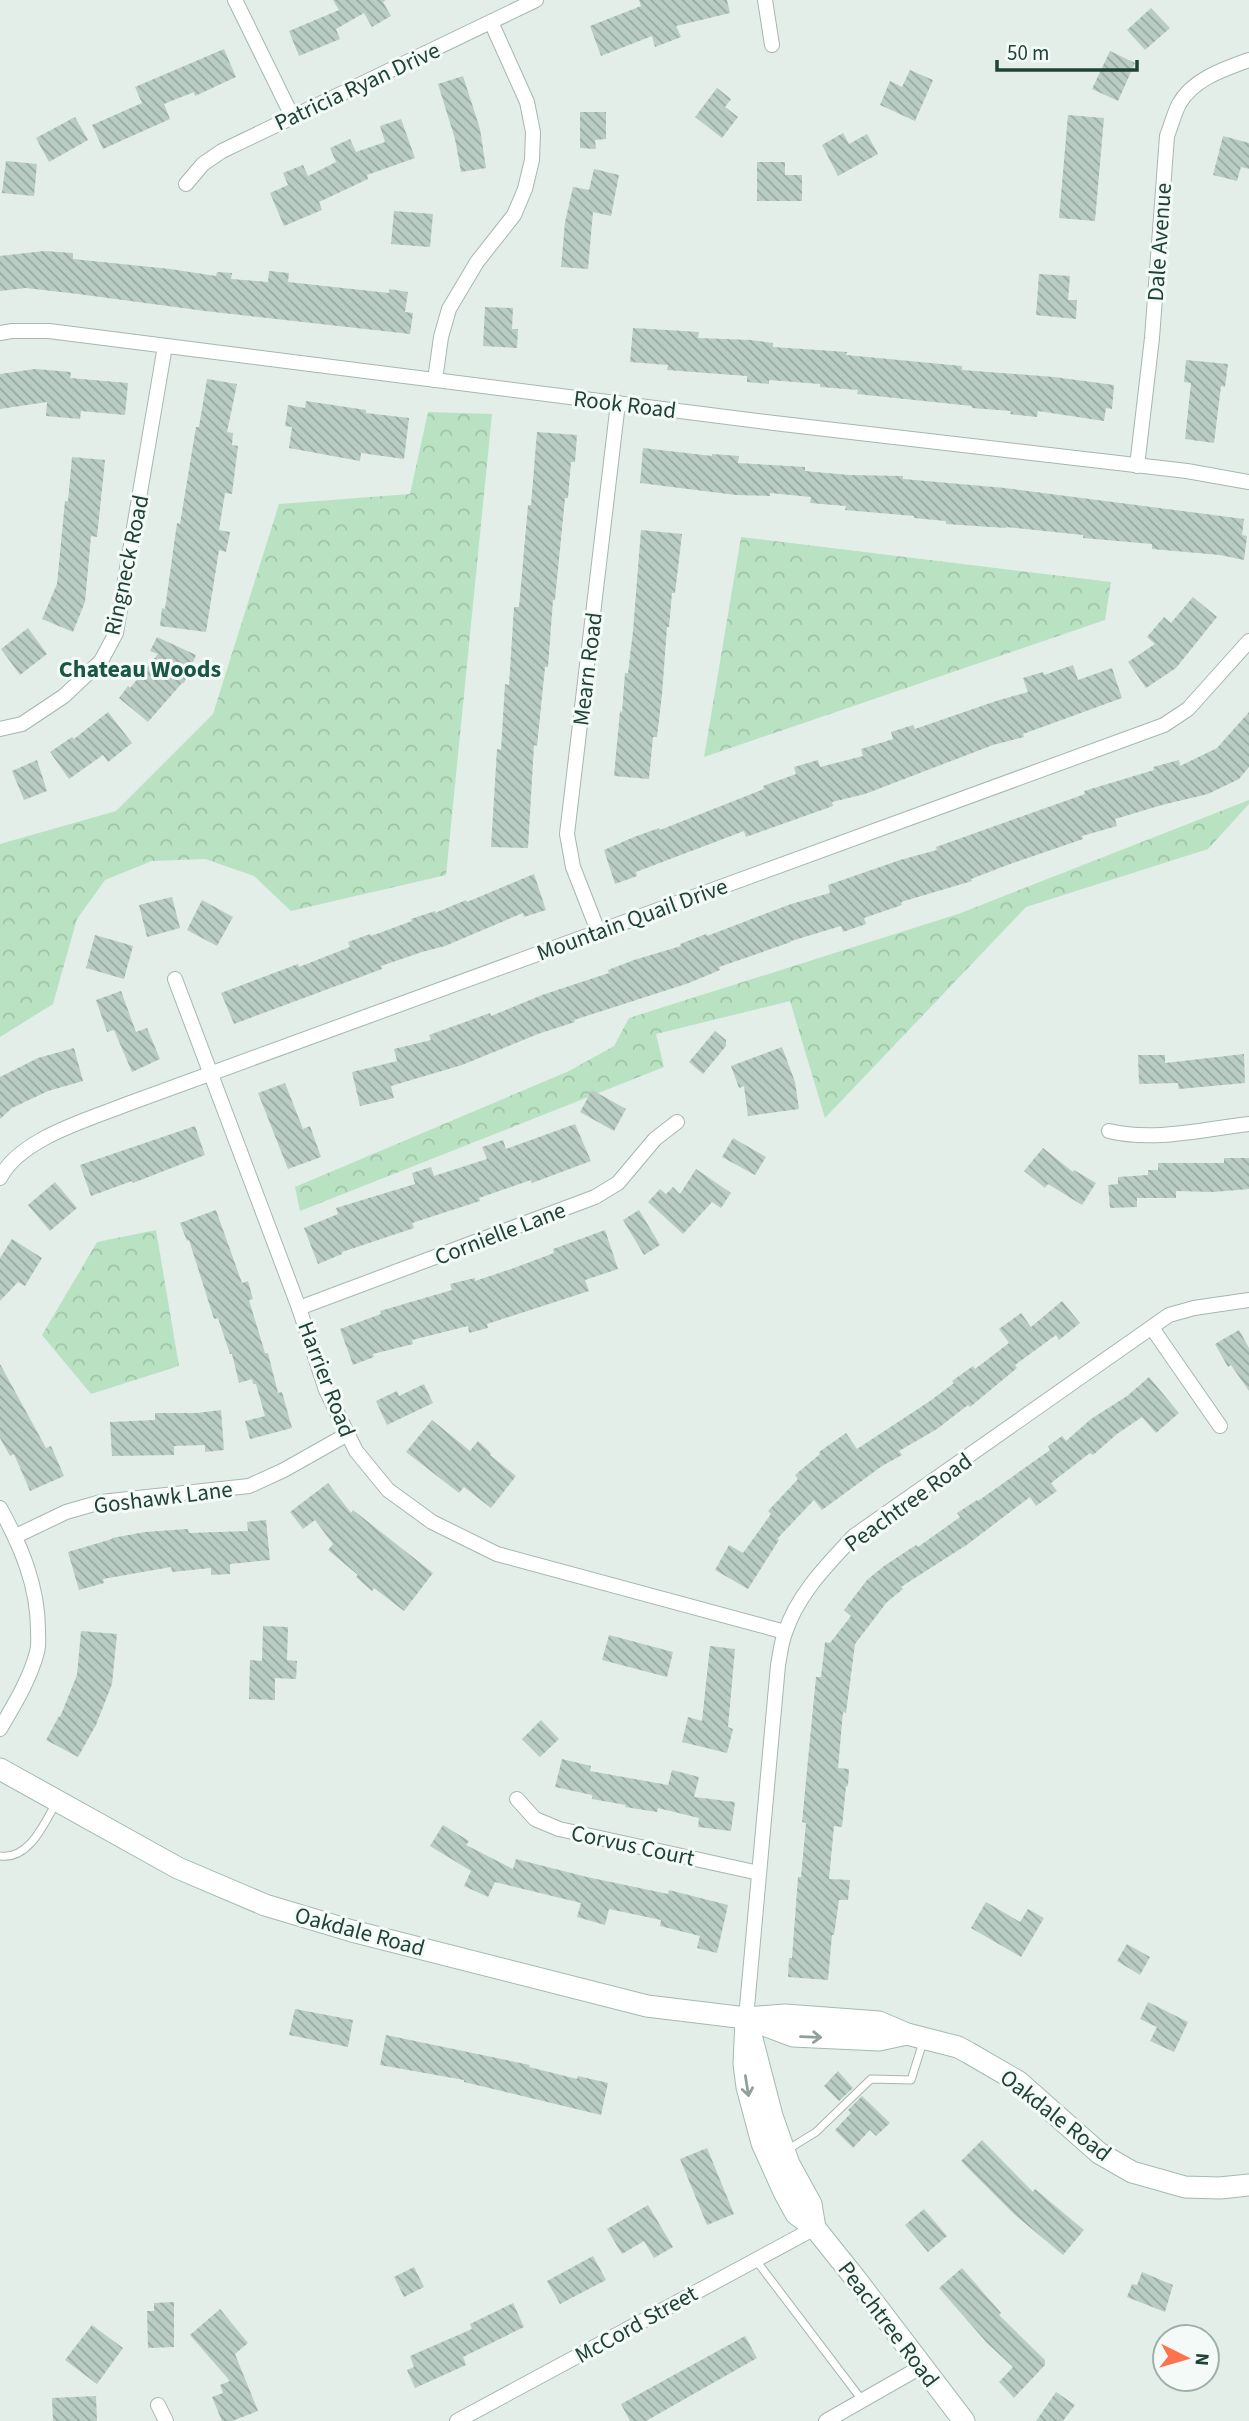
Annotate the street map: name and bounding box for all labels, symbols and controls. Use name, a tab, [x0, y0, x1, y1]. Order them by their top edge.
scale bar	[997, 28, 1137, 72]
street label: Patricia Ryan Drive	[269, 34, 445, 139]
text: 50 m	[1007, 38, 1049, 68]
street label: Dale Avenue	[1139, 182, 1180, 302]
street label: Rook Road	[572, 382, 678, 427]
street label: Ringneck Road	[96, 492, 157, 638]
street label: Mearn Road	[564, 611, 611, 728]
district label: Chateau Woods	[59, 652, 221, 687]
street label: Mountain Quail Drive	[532, 870, 732, 969]
street label: Cornielle Lane	[430, 1193, 570, 1274]
street label: Harrier Road	[289, 1317, 364, 1442]
street label: Peachtree Road	[838, 1445, 979, 1560]
street label: Goshawk Lane	[92, 1473, 234, 1522]
street label: Corvus Court	[568, 1816, 698, 1875]
street label: Oakdale Road	[291, 1898, 429, 1965]
one-way arrow	[799, 2031, 822, 2044]
street label: Oakdale Road	[993, 2061, 1118, 2169]
one-way arrow	[741, 2074, 754, 2097]
street label: Peachtree Road	[830, 2254, 947, 2394]
street label: McCord Street	[569, 2277, 704, 2372]
north arrow	[1151, 2323, 1221, 2393]
text: N	[1187, 2352, 1215, 2367]

